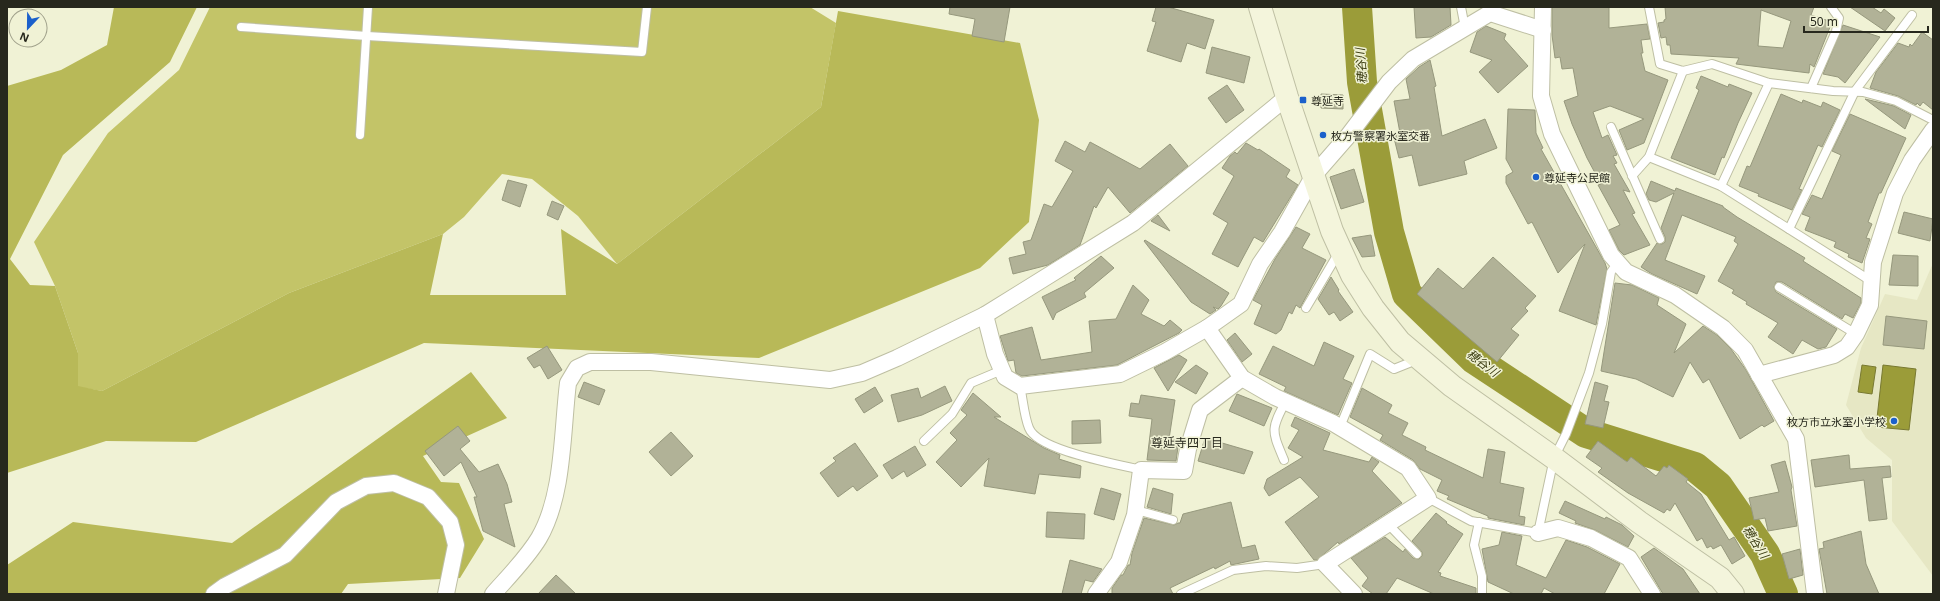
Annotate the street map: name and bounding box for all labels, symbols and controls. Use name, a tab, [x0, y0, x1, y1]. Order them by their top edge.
north arrow	[8, 8, 48, 48]
scale bar	[1804, 8, 1928, 34]
text: 50 m	[1810, 13, 1838, 30]
text: N	[17, 29, 31, 46]
water label: 穂谷川	[1351, 45, 1371, 85]
place label: 尊延寺	[1311, 93, 1344, 108]
marker: 尊延寺	[1298, 95, 1308, 105]
place label: 枚方警察署氷室交番	[1331, 128, 1430, 143]
marker: 枚方警察署氷室交番	[1318, 130, 1328, 140]
place label: 尊延寺公民館	[1544, 170, 1610, 185]
marker: 尊延寺公民館	[1531, 172, 1541, 182]
water label: 穂谷川	[1464, 345, 1504, 382]
place label: 枚方市立氷室小学校	[1787, 414, 1886, 429]
marker: 枚方市立氷室小学校	[1889, 416, 1899, 426]
district label: 尊延寺四丁目	[1151, 434, 1223, 451]
water label: 穂谷川	[1739, 522, 1774, 563]

